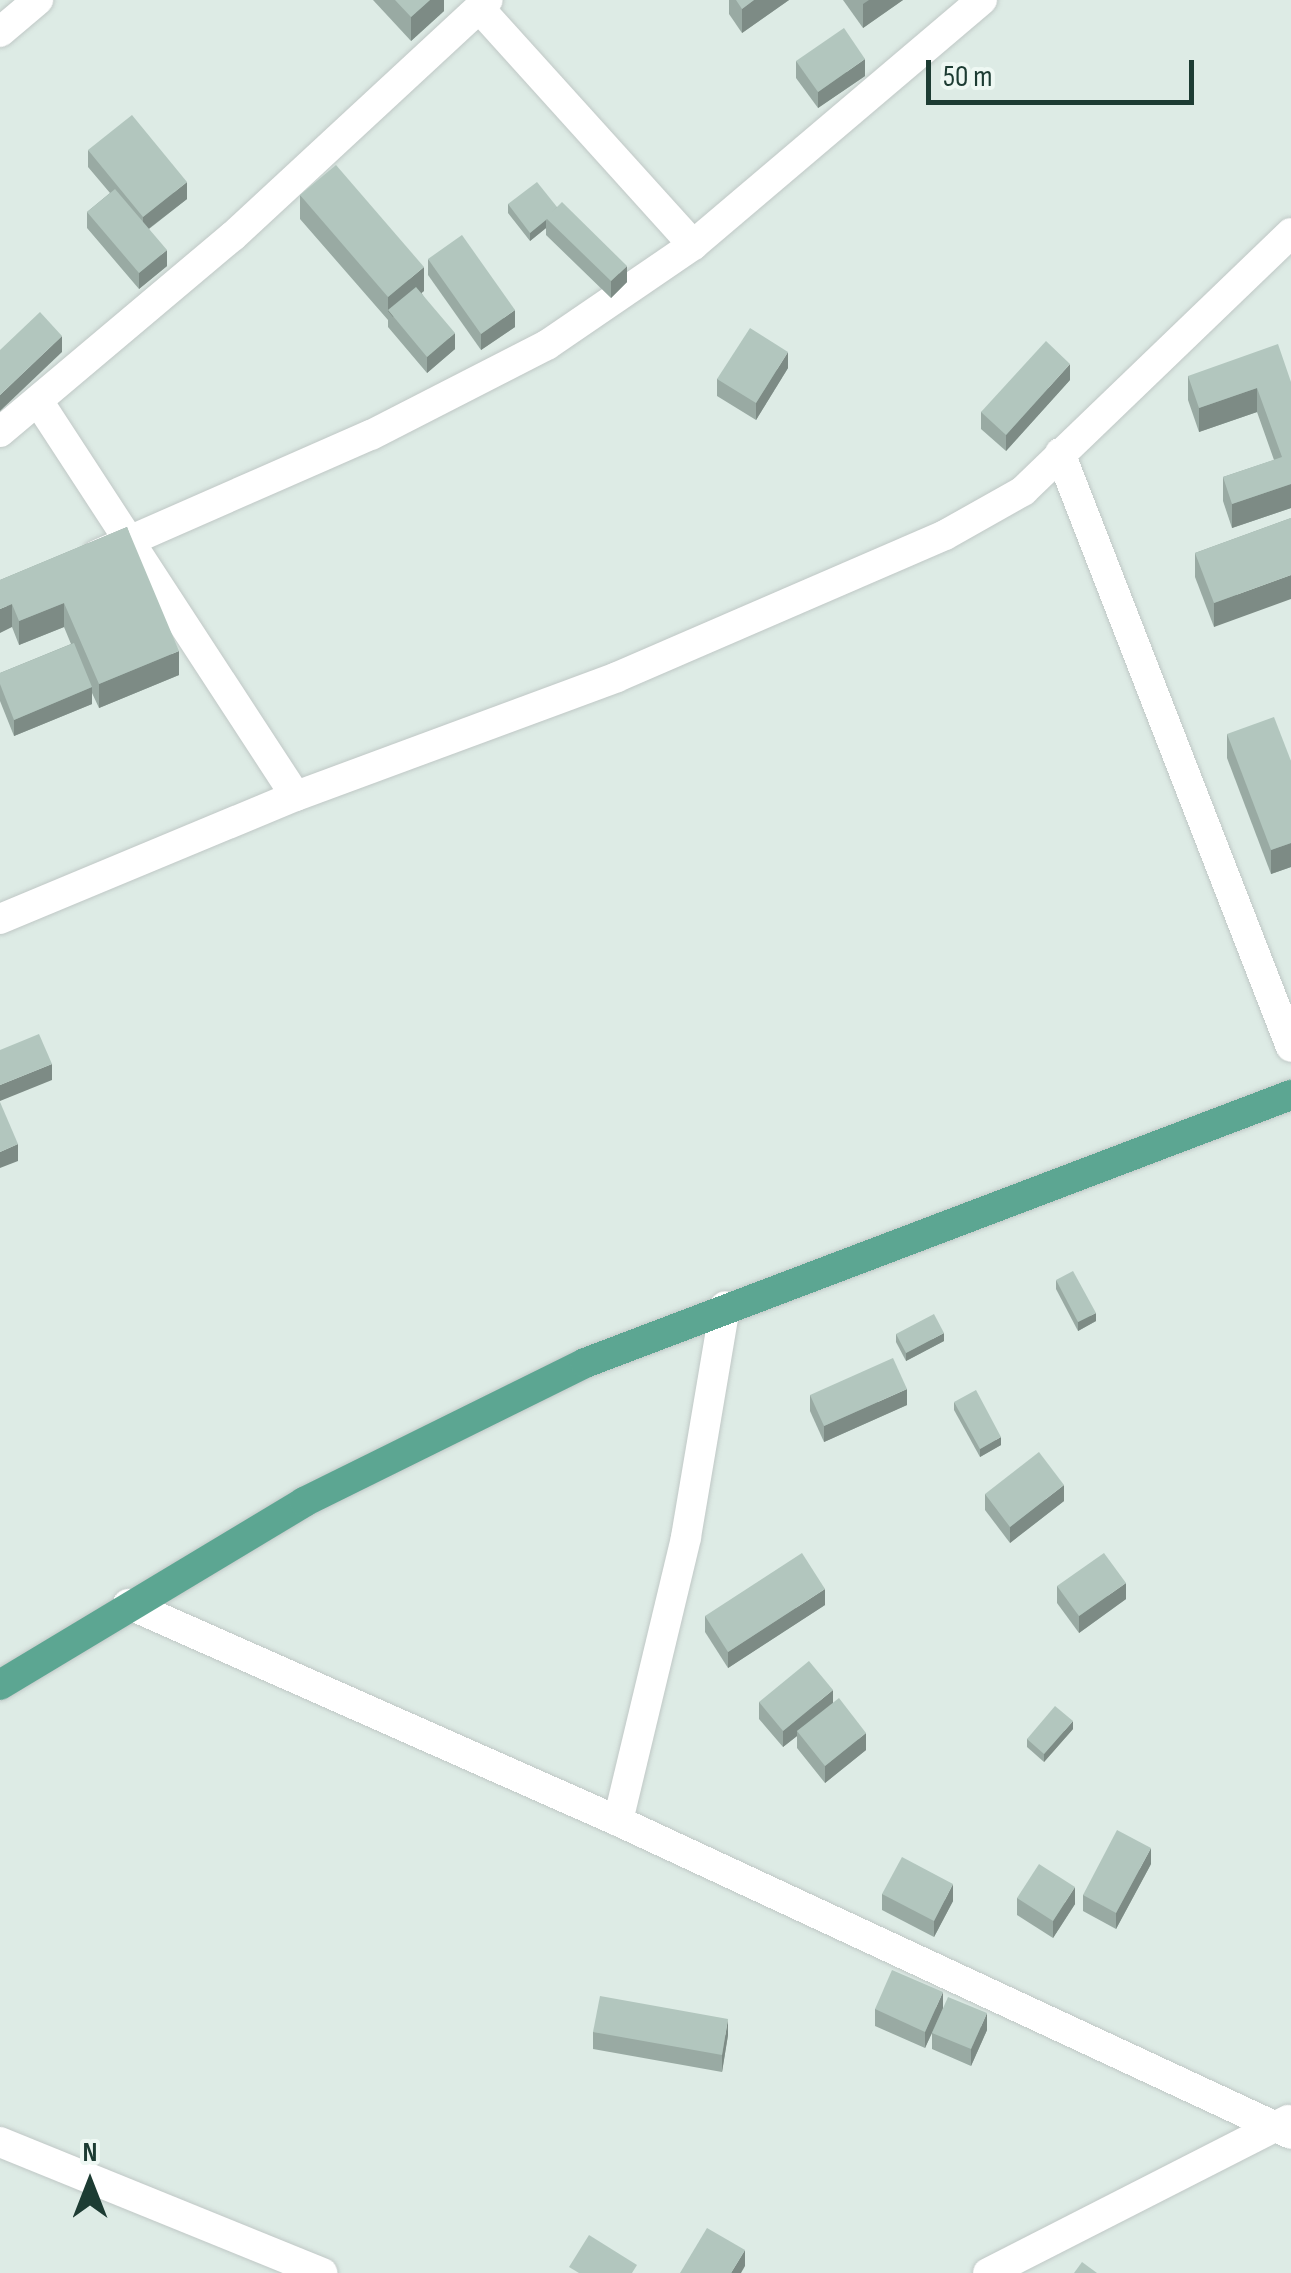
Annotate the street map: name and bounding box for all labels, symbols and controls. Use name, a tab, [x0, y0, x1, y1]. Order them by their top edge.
scale bar	[931, 40, 1198, 102]
text: 50 m	[943, 59, 992, 95]
north arrow	[40, 2133, 140, 2233]
text: N	[83, 2136, 97, 2169]

